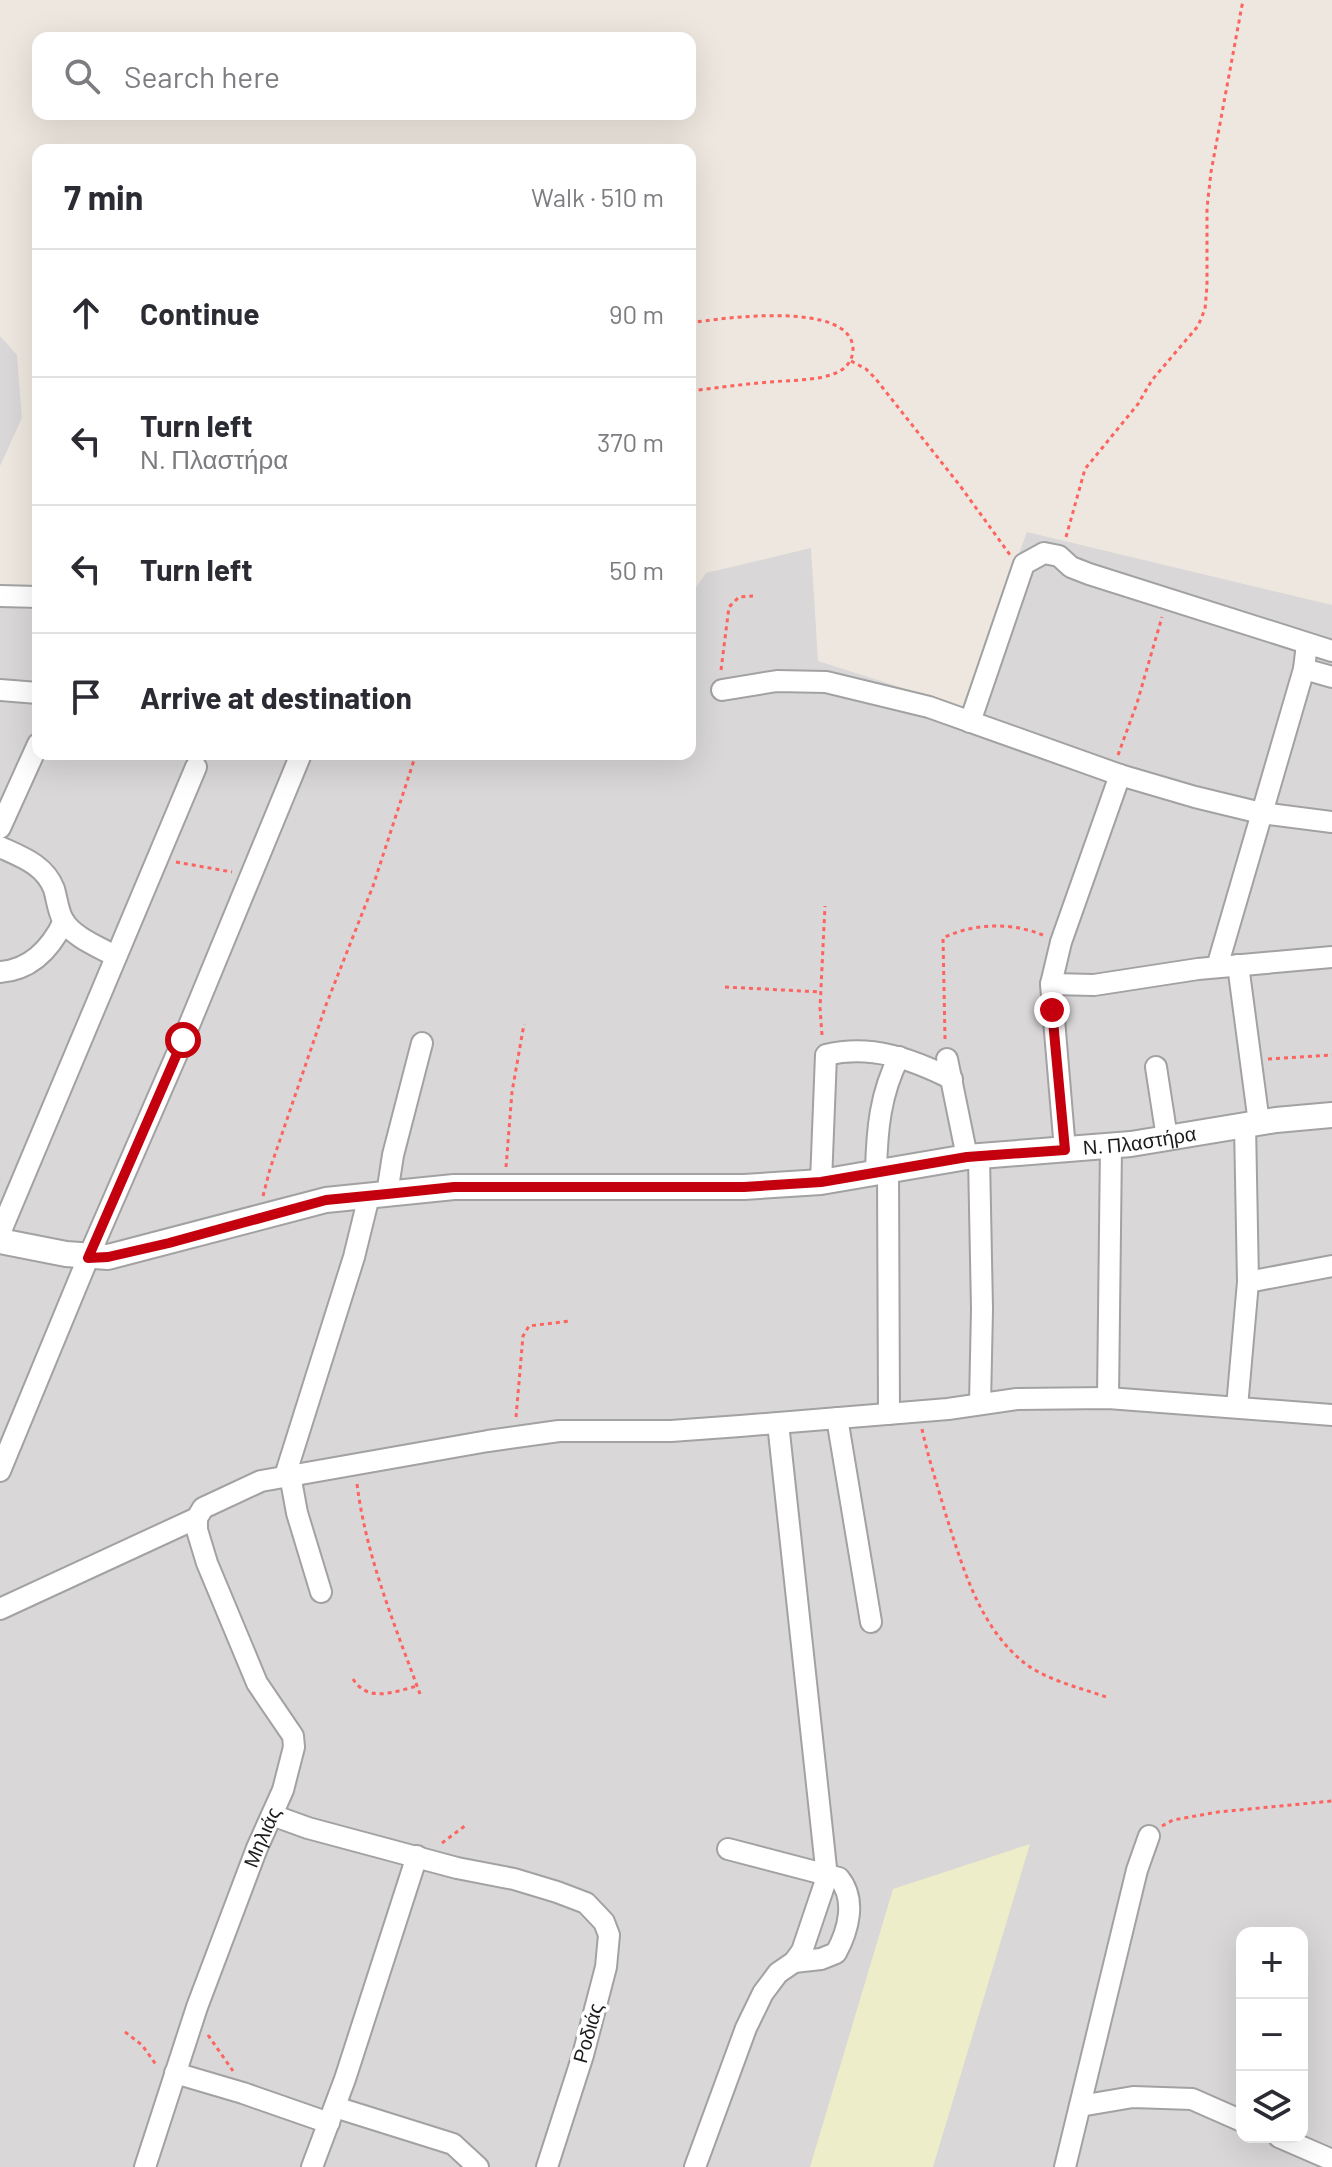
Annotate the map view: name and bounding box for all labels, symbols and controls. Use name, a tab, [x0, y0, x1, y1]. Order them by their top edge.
search box	[32, 32, 696, 120]
icon: search	[60, 54, 104, 98]
text: Search here	[124, 58, 280, 94]
text: 7 min	[64, 176, 143, 217]
text: Walk · 510 m	[531, 181, 664, 212]
icon: ahead	[64, 291, 108, 335]
text: Continue	[140, 295, 260, 331]
text: 90 m	[609, 298, 664, 329]
text: Turn left	[140, 407, 253, 443]
icon: left	[64, 419, 108, 463]
text: 370 m	[597, 426, 664, 457]
text: Ν. Πλαστήρα	[140, 443, 288, 474]
icon: left	[64, 547, 108, 591]
text: Turn left	[140, 551, 253, 587]
text: 50 m	[609, 554, 664, 585]
icon: arrive	[64, 675, 108, 719]
text: Arrive at destination	[140, 679, 412, 715]
route end	[1034, 992, 1070, 1028]
route start	[165, 1022, 201, 1058]
street label: Ν. Πλαστήρα	[1082, 1120, 1198, 1159]
street label: Μηλιάς	[238, 1803, 285, 1871]
map controls	[1236, 1927, 1308, 2143]
button: +	[1236, 1927, 1308, 1999]
button: −	[1236, 1999, 1308, 2071]
street label: Ροδιάς	[567, 2000, 607, 2065]
button: layers	[1236, 2071, 1308, 2143]

